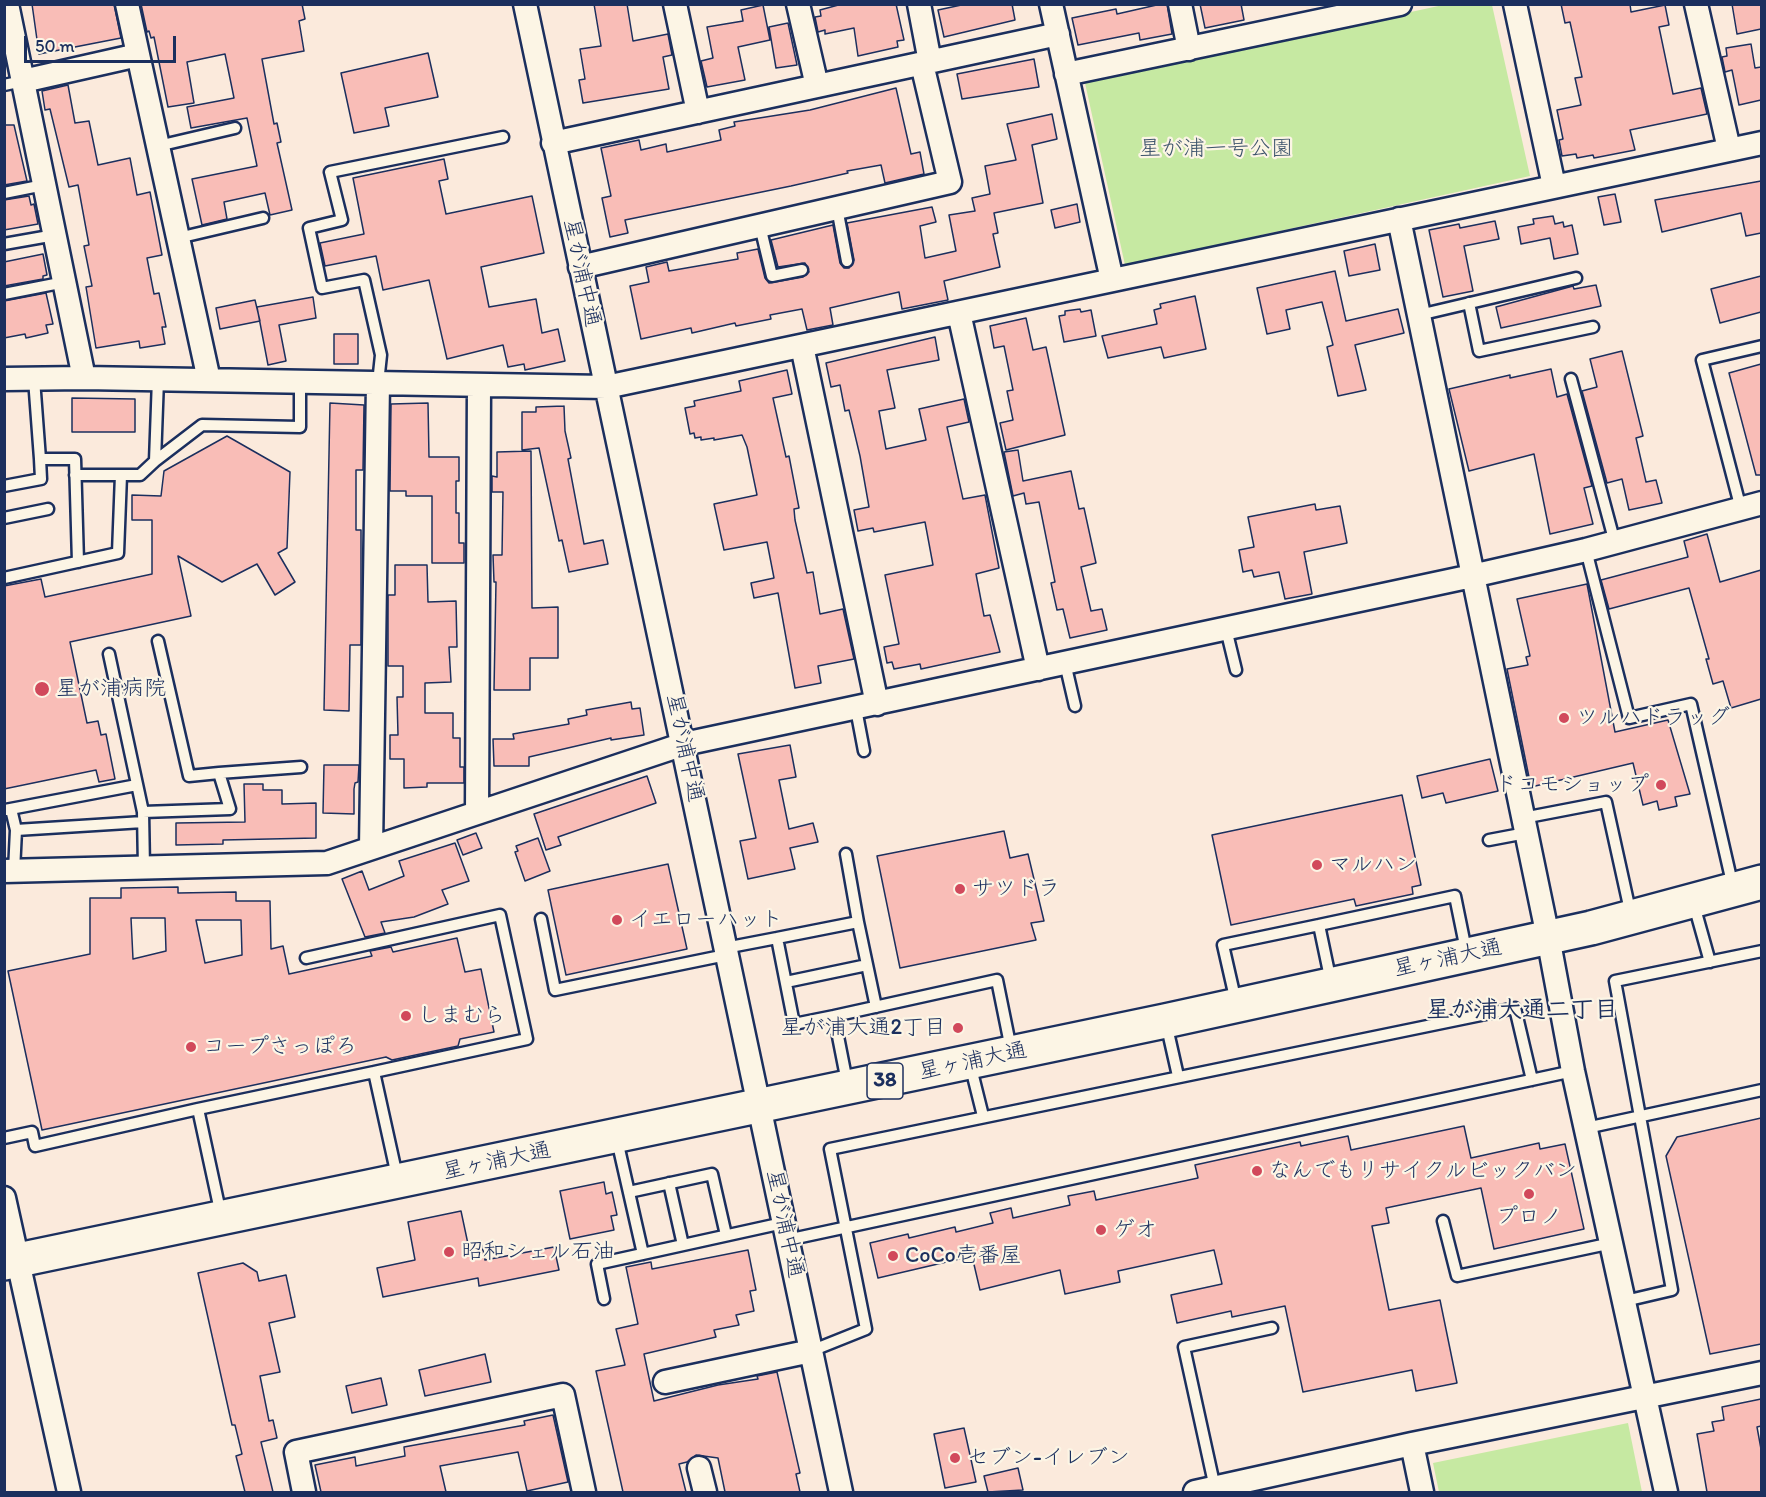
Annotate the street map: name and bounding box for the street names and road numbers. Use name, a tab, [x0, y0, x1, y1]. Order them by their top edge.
street label: 星が浦中通	[557, 216, 605, 330]
street label: 星が浦中通	[660, 691, 708, 805]
street label: 星ヶ浦大通	[1391, 935, 1505, 983]
street label: 星ヶ浦大通	[916, 1038, 1030, 1086]
road number: 38	[867, 1063, 903, 1099]
street label: 星ヶ浦大通	[440, 1138, 554, 1186]
street label: 星が浦中通	[760, 1167, 808, 1281]

